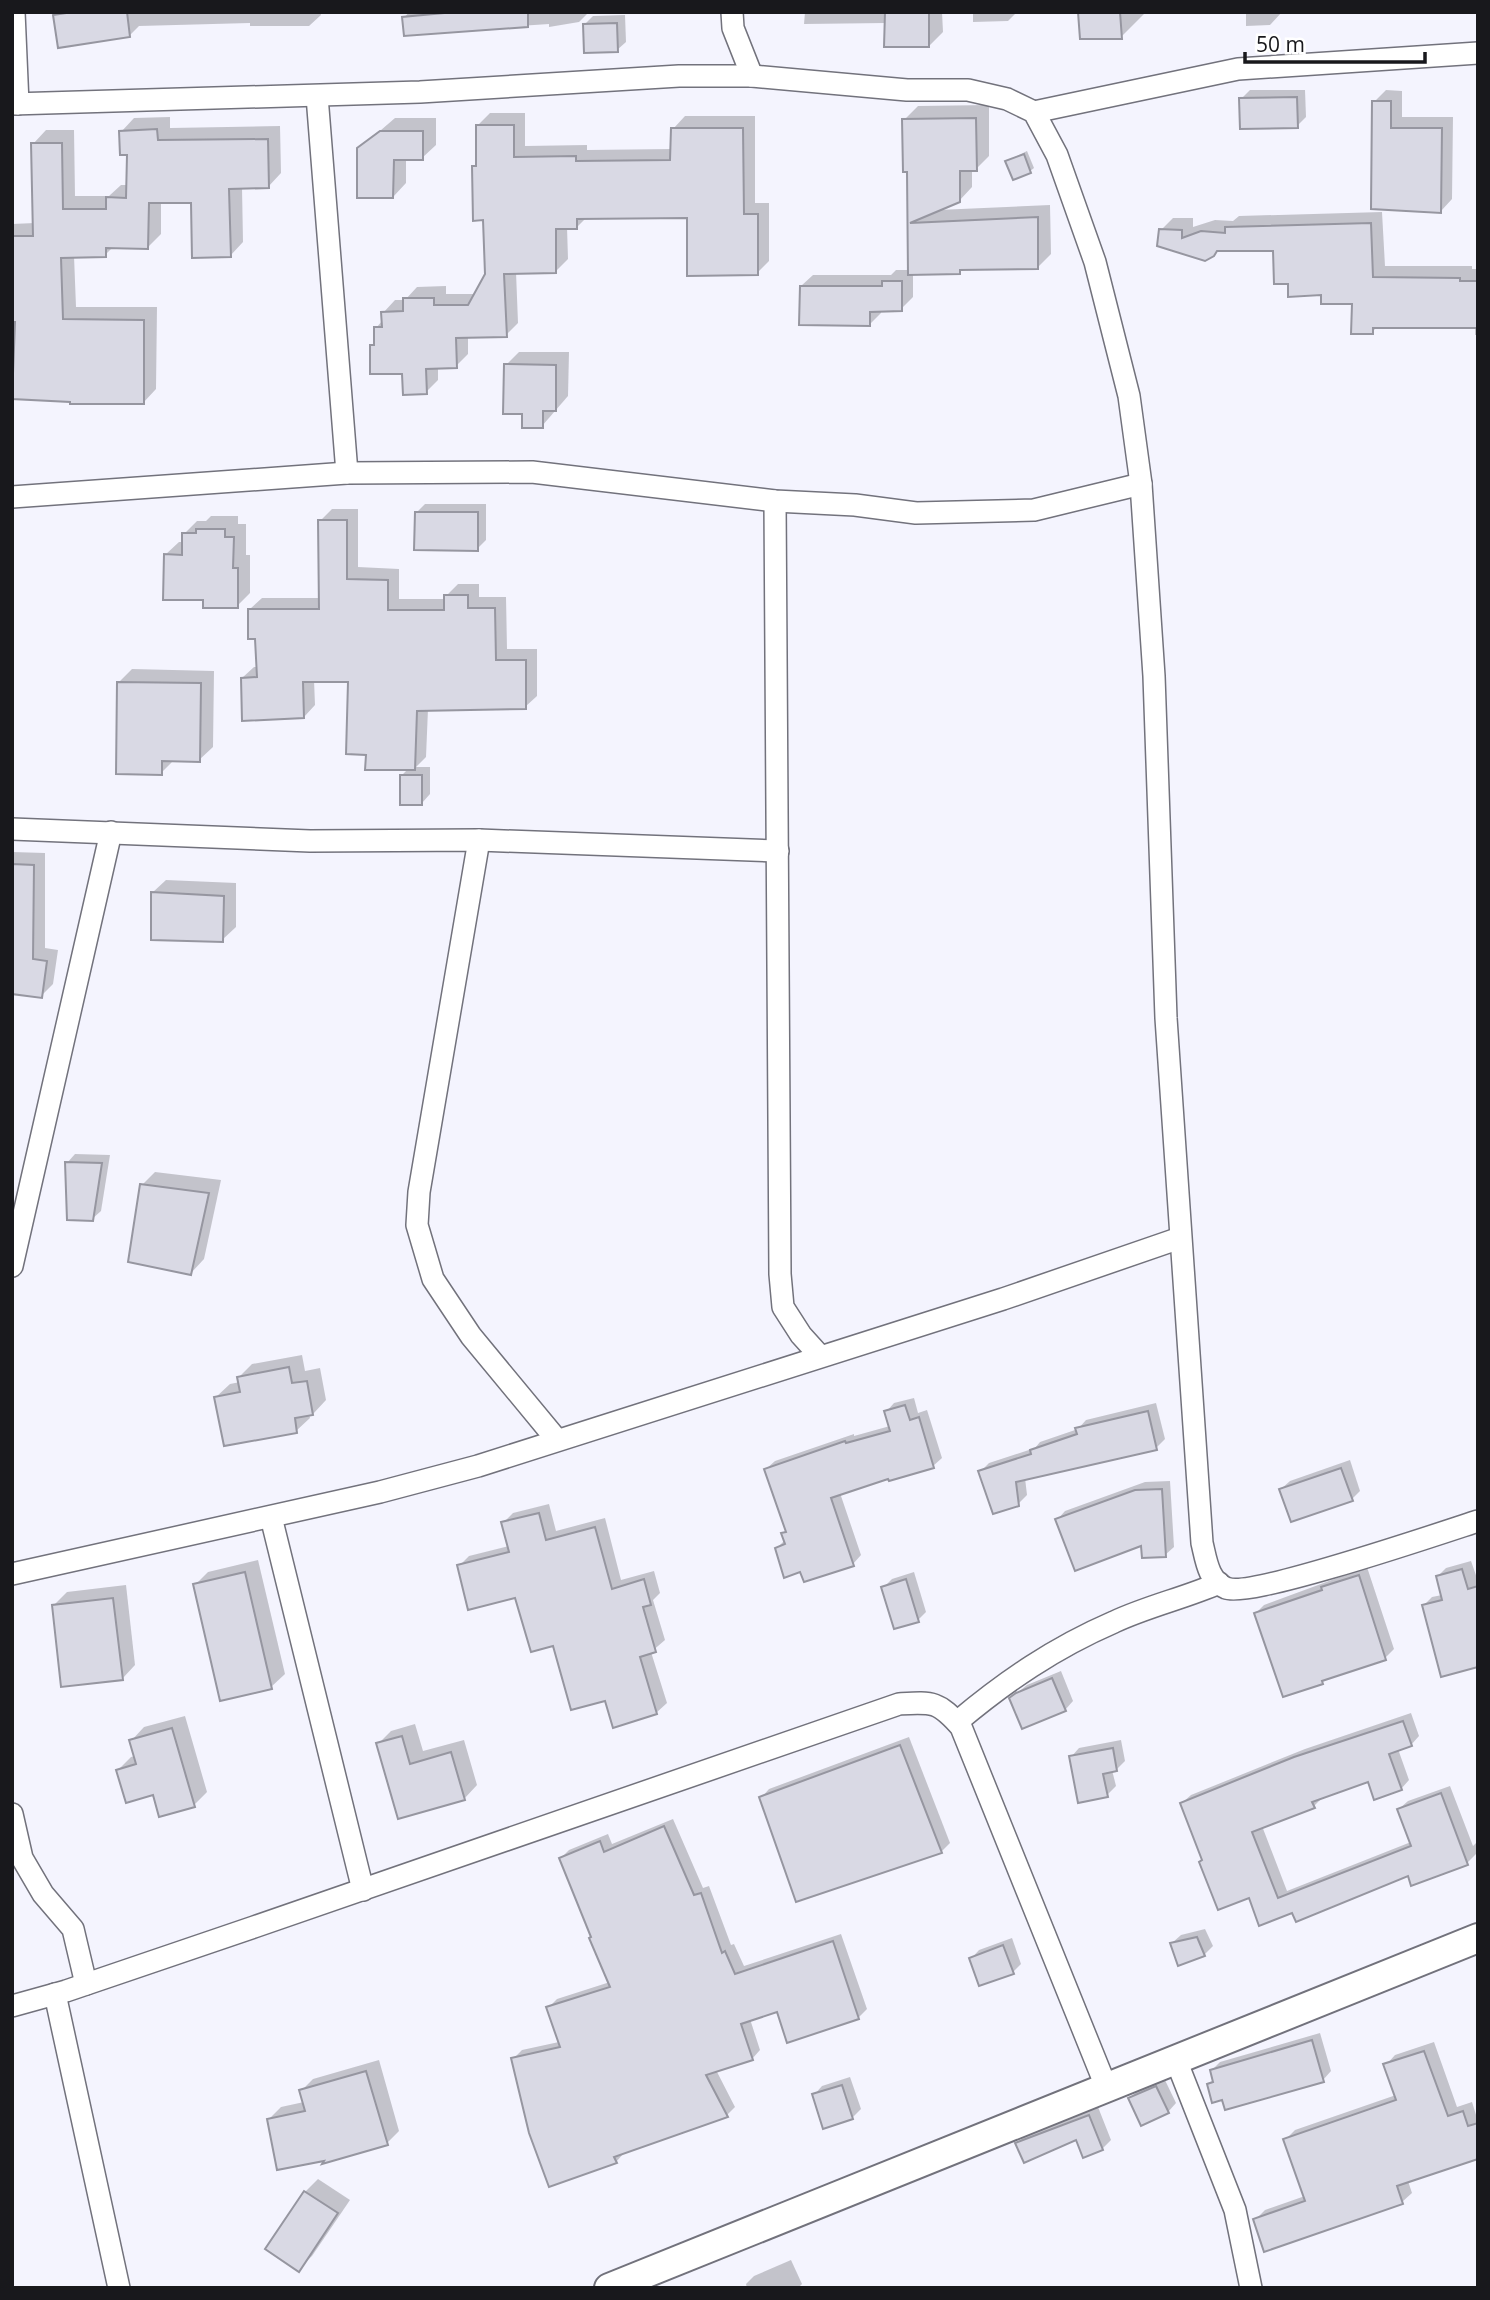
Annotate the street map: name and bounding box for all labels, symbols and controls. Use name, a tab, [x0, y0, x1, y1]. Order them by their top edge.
scale bar	[1245, 21, 1425, 65]
text: 50 m	[1256, 30, 1305, 58]

